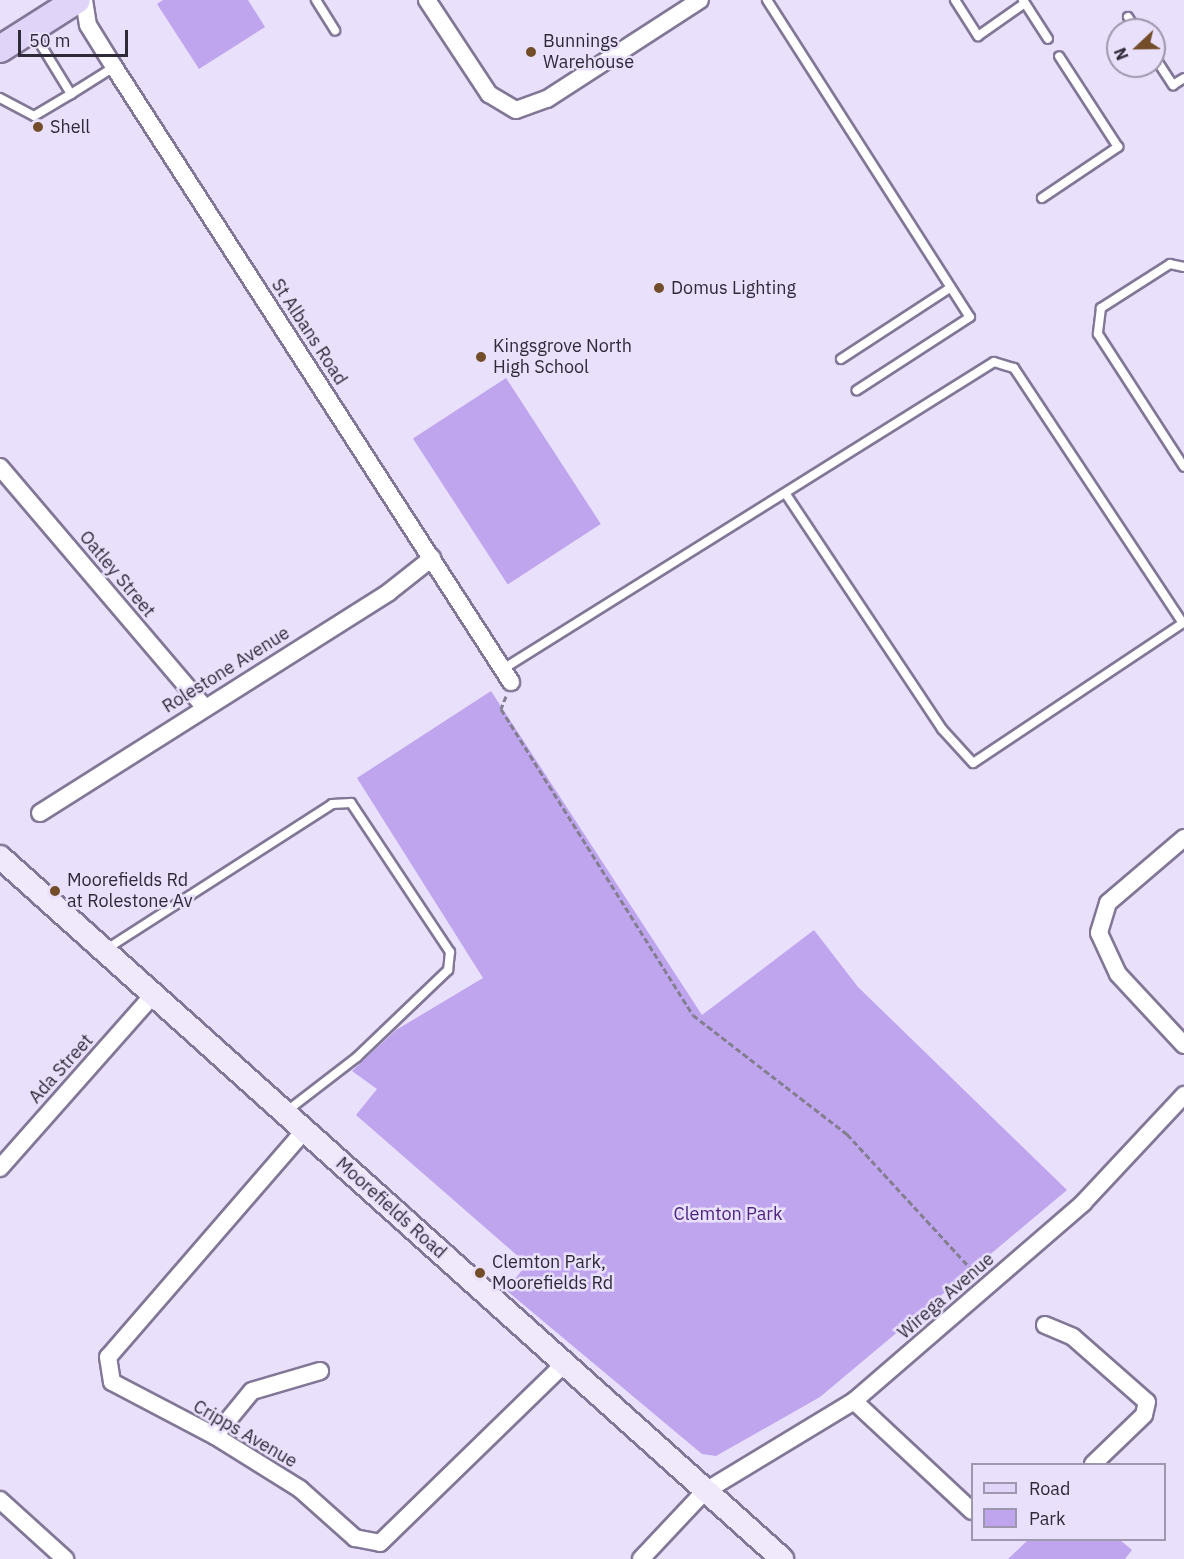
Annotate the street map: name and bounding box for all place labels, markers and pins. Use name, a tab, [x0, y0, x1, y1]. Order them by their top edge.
place label: Bunnings Warehouse	[543, 31, 634, 74]
marker: Bunnings Warehouse	[524, 45, 538, 59]
place label: Shell	[50, 116, 90, 138]
marker: Shell	[31, 120, 45, 134]
place label: Domus Lighting	[671, 277, 796, 299]
marker: Domus Lighting	[652, 281, 666, 295]
place label: Kingsgrove North High School	[493, 336, 632, 378]
marker: Kingsgrove North High School	[474, 350, 488, 364]
place label: Moorefields Rd at Rolestone Av	[67, 870, 193, 912]
marker: Moorefields Rd at Rolestone Av	[48, 884, 62, 898]
place label: Clemton Park, Moorefields Rd	[492, 1252, 613, 1294]
marker: Clemton Park, Moorefields Rd	[473, 1266, 487, 1280]

